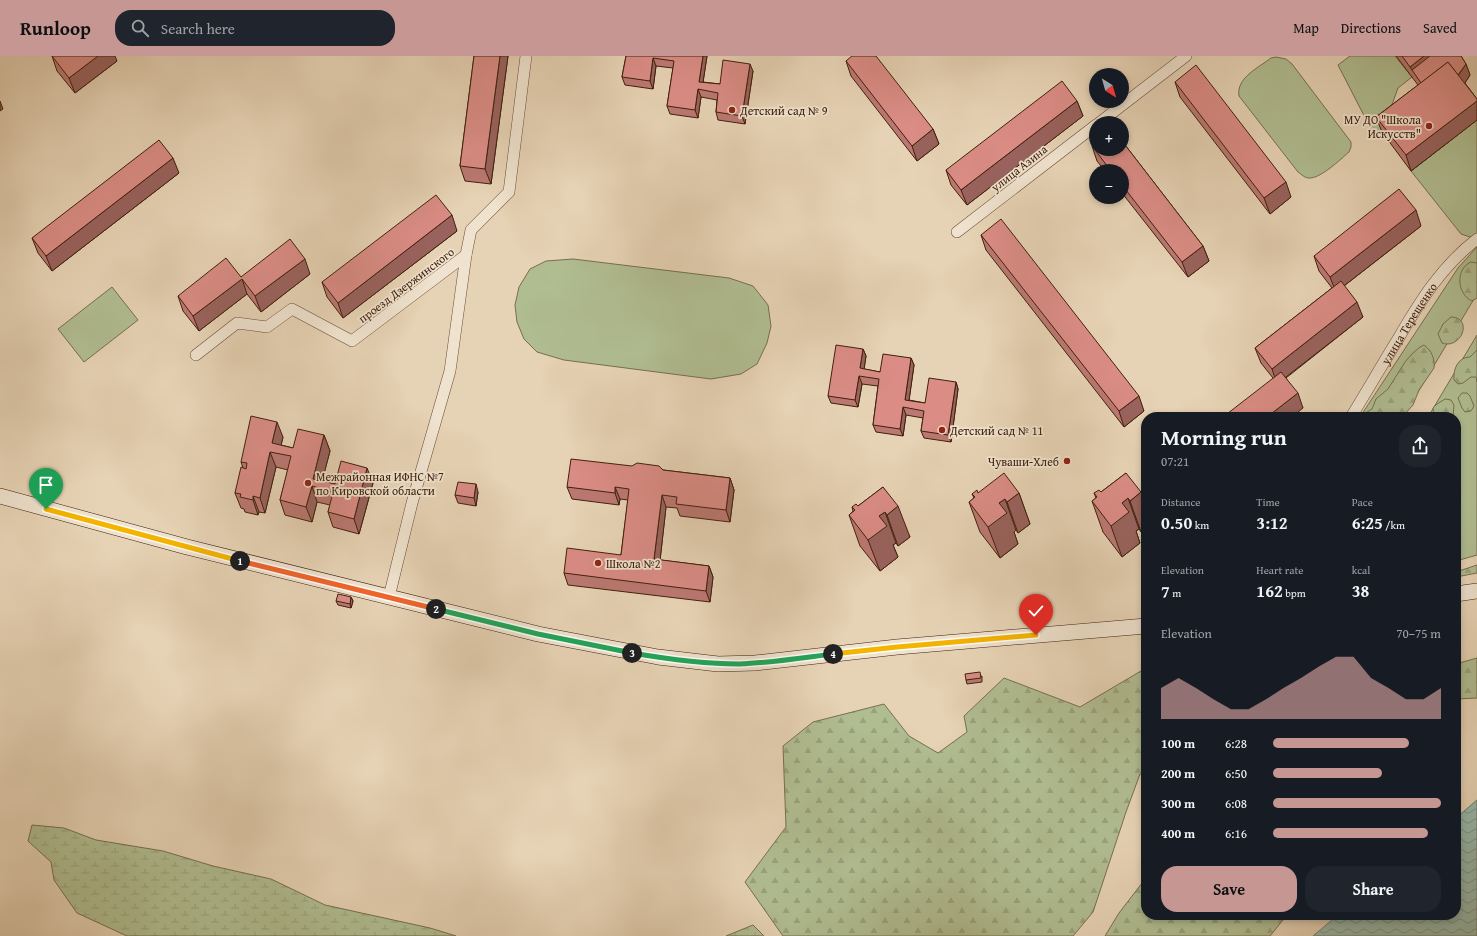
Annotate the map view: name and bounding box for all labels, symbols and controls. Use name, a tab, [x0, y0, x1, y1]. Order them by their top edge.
search box	[115, 10, 395, 46]
text: Runloop	[20, 14, 91, 42]
icon: search	[129, 17, 151, 39]
text: Search here	[161, 18, 235, 39]
text: Map	[1293, 18, 1319, 38]
text: Directions	[1341, 18, 1401, 38]
text: Saved	[1423, 18, 1457, 38]
north arrow	[1089, 68, 1129, 108]
map controls	[1089, 68, 1129, 204]
place label: Детский сад № 9	[739, 102, 828, 119]
marker: Детский сад № 9	[727, 105, 737, 115]
place label: МУ ДО "Школа Искусств"	[1344, 111, 1421, 142]
button: +	[1089, 116, 1129, 156]
marker: МУ ДО "Школа Искусств"	[1424, 121, 1434, 131]
street label: улица Азина	[986, 140, 1051, 196]
button: −	[1089, 164, 1129, 204]
street label: проезд Дзержинского	[354, 243, 458, 327]
street label: улица Терещенко	[1376, 279, 1440, 368]
text: Morning run	[1161, 421, 1287, 453]
place label: Детский сад № 11	[949, 422, 1044, 439]
marker: Детский сад № 11	[937, 425, 947, 435]
button: share	[1399, 425, 1441, 467]
text: 07:21	[1161, 452, 1189, 471]
place label: Чуваши-Хлеб	[988, 453, 1059, 470]
marker: Чуваши-Хлеб	[1062, 456, 1072, 466]
pin	[29, 468, 63, 509]
place label: Межрайонная ИФНС №7 по Кировской области	[316, 468, 444, 499]
icon: arrive	[35, 474, 57, 496]
marker: Межрайонная ИФНС №7 по Кировской области	[303, 478, 313, 488]
text: Distance	[1161, 494, 1200, 510]
text: Time	[1256, 494, 1280, 510]
text: Pace	[1352, 494, 1373, 510]
text: 0.50	[1161, 510, 1192, 535]
text: 3:12	[1256, 510, 1288, 535]
text: 6:25	[1352, 510, 1383, 535]
text: km	[1192, 517, 1209, 533]
text: /km	[1383, 517, 1405, 533]
pin: 1	[230, 551, 250, 571]
text: 1	[237, 553, 243, 569]
place label: Школа №2	[606, 555, 661, 572]
marker: Школа №2	[593, 558, 603, 568]
text: Elevation	[1161, 562, 1204, 578]
text: Heart rate	[1256, 562, 1304, 578]
text: kcal	[1352, 562, 1370, 578]
text: 7	[1161, 578, 1170, 603]
text: 162	[1256, 578, 1283, 603]
text: 38	[1352, 578, 1369, 603]
text: m	[1170, 585, 1181, 601]
text: bpm	[1283, 585, 1306, 601]
pin	[1019, 594, 1053, 635]
pin: 2	[426, 599, 446, 619]
icon: check	[1025, 600, 1047, 622]
text: 2	[433, 601, 439, 617]
text: Elevation	[1161, 624, 1212, 643]
text: 70–75 m	[1396, 624, 1441, 643]
pin: 3	[622, 643, 642, 663]
pin: 4	[823, 644, 843, 664]
text: 3	[629, 645, 635, 661]
text: 4	[830, 646, 836, 662]
text: 100 m	[1161, 734, 1195, 753]
text: 6:28	[1225, 734, 1247, 753]
text: 200 m	[1161, 764, 1195, 783]
text: 6:50	[1225, 764, 1247, 783]
text: 300 m	[1161, 794, 1195, 813]
text: 6:08	[1225, 794, 1247, 813]
text: 400 m	[1161, 824, 1195, 843]
text: 6:16	[1225, 824, 1247, 843]
button: Save	[1161, 866, 1297, 912]
button: Share	[1305, 866, 1441, 912]

